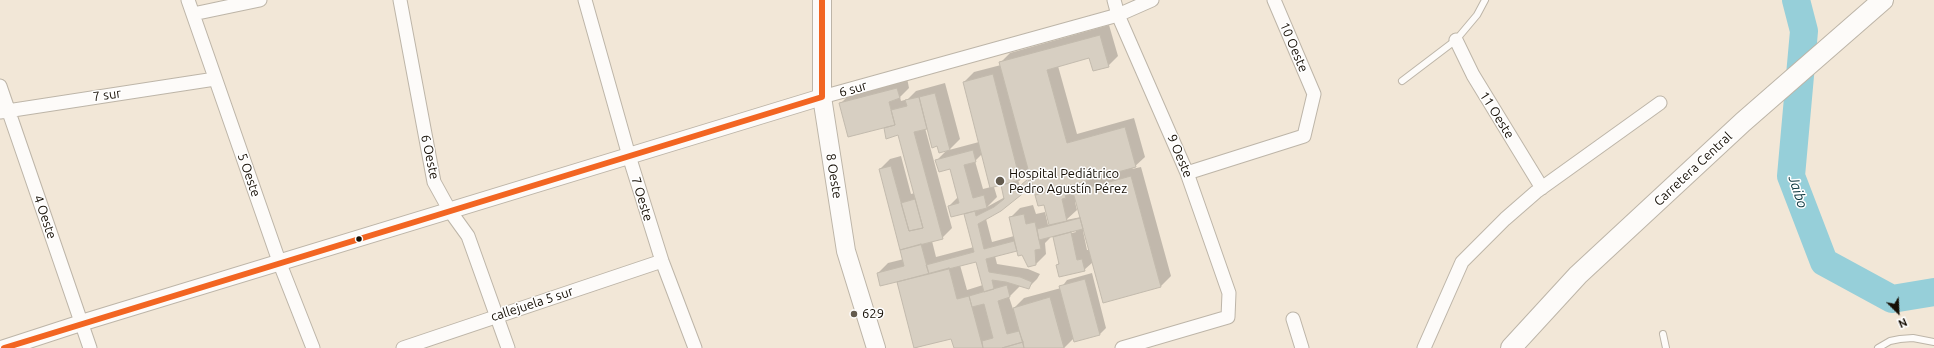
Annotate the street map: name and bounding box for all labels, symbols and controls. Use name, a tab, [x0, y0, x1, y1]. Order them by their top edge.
street label: 10 Oeste	[1277, 20, 1311, 74]
street label: 6 sur	[837, 78, 869, 100]
street label: 7 sur	[92, 85, 122, 105]
street label: 11 Oeste	[1476, 88, 1518, 142]
street label: Carretera Central	[1651, 129, 1735, 209]
street label: 9 Oeste	[1164, 132, 1196, 180]
street label: 6 Oeste	[418, 133, 442, 181]
street label: 5 Oeste	[234, 151, 264, 199]
street label: 8 Oeste	[823, 152, 845, 200]
place label: Hospital Pediátrico Pedro Agustín Pérez	[1009, 166, 1127, 197]
water label: Jaibo	[1785, 174, 1811, 210]
street label: 7 Oeste	[628, 175, 656, 223]
marker: Hospital Pediátrico Pedro Agustín Pérez	[994, 175, 1006, 187]
street label: 4 Oeste	[30, 193, 60, 241]
unlabelled marker	[354, 234, 364, 244]
street label: callejuela 5 sur	[489, 283, 575, 325]
north arrow	[1878, 292, 1918, 332]
place label: 629	[862, 306, 884, 322]
marker: 629	[849, 309, 859, 319]
text: N	[1897, 316, 1909, 330]

